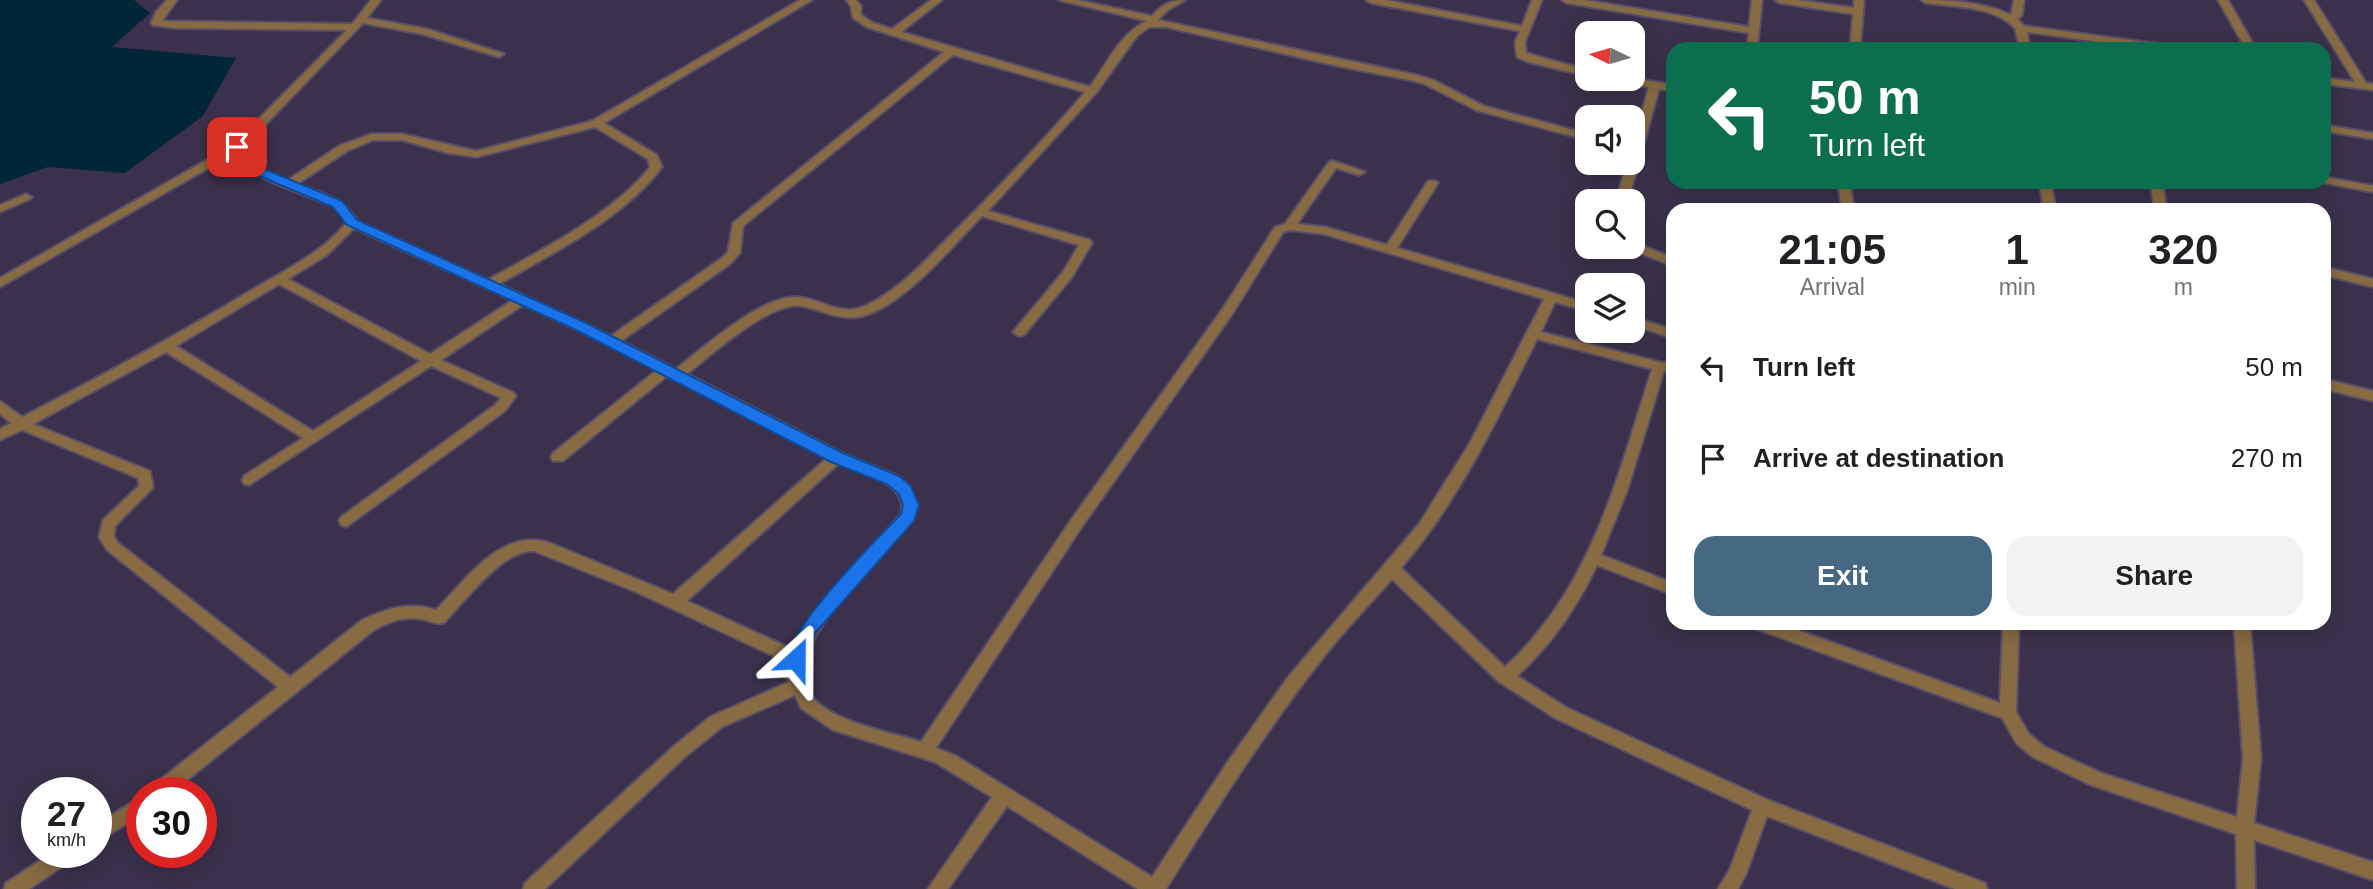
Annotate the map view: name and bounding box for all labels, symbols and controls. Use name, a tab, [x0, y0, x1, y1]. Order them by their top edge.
north arrow	[1575, 21, 1645, 91]
map controls	[1575, 21, 1645, 343]
icon: left	[1694, 70, 1785, 161]
text: 50 m	[1809, 70, 1921, 124]
button: sound	[1575, 105, 1645, 175]
pin	[207, 117, 267, 177]
text: Turn left	[1809, 127, 1925, 163]
icon: arrive	[218, 128, 256, 166]
button: search	[1575, 189, 1645, 259]
text: 21:05	[1779, 226, 1886, 273]
text: 1	[2005, 226, 2029, 273]
text: 320	[2148, 226, 2218, 273]
button: layers	[1575, 273, 1645, 343]
text: Arrival	[1800, 274, 1865, 300]
text: min	[1999, 274, 2036, 300]
text: m	[2174, 274, 2193, 300]
icon: left	[1694, 349, 1732, 387]
text: Turn left	[1753, 352, 1855, 382]
text: 50 m	[2245, 352, 2303, 382]
icon: arrive	[1694, 440, 1732, 478]
text: Arrive at destination	[1753, 443, 2004, 473]
text: 270 m	[2231, 443, 2303, 473]
button: Exit	[1694, 536, 1992, 616]
button: Share	[2006, 536, 2303, 616]
position arrow	[759, 622, 833, 696]
speed limit sign: 30	[126, 777, 217, 868]
text: 27	[47, 794, 86, 833]
text: km/h	[47, 830, 86, 850]

